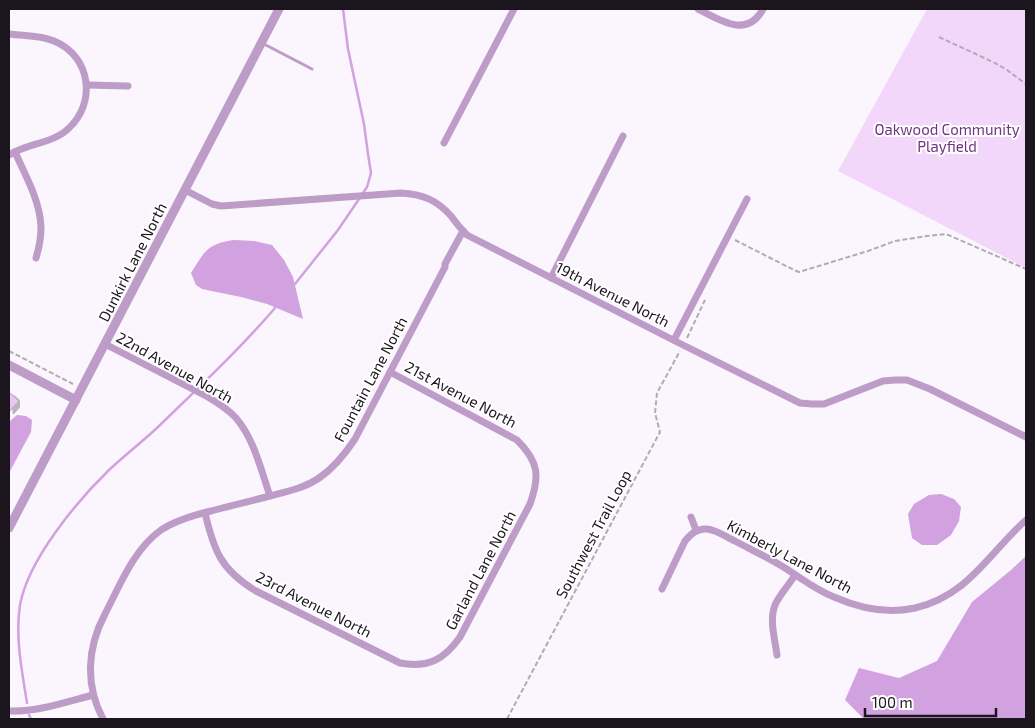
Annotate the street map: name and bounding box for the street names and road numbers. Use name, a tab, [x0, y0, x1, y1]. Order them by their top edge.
street label: Dunkirk Lane North	[94, 200, 170, 324]
street label: 19th Avenue North	[553, 258, 673, 330]
street label: Fountain Lane North	[329, 313, 411, 445]
street label: 22nd Avenue North	[114, 328, 236, 406]
street label: 21st Avenue North	[402, 357, 520, 431]
street label: Southwest Trail Loop	[552, 467, 634, 601]
street label: Garland Lane North	[441, 507, 519, 633]
street label: Kimberly Lane North	[724, 515, 856, 597]
street label: 23rd Avenue North	[253, 567, 375, 641]

